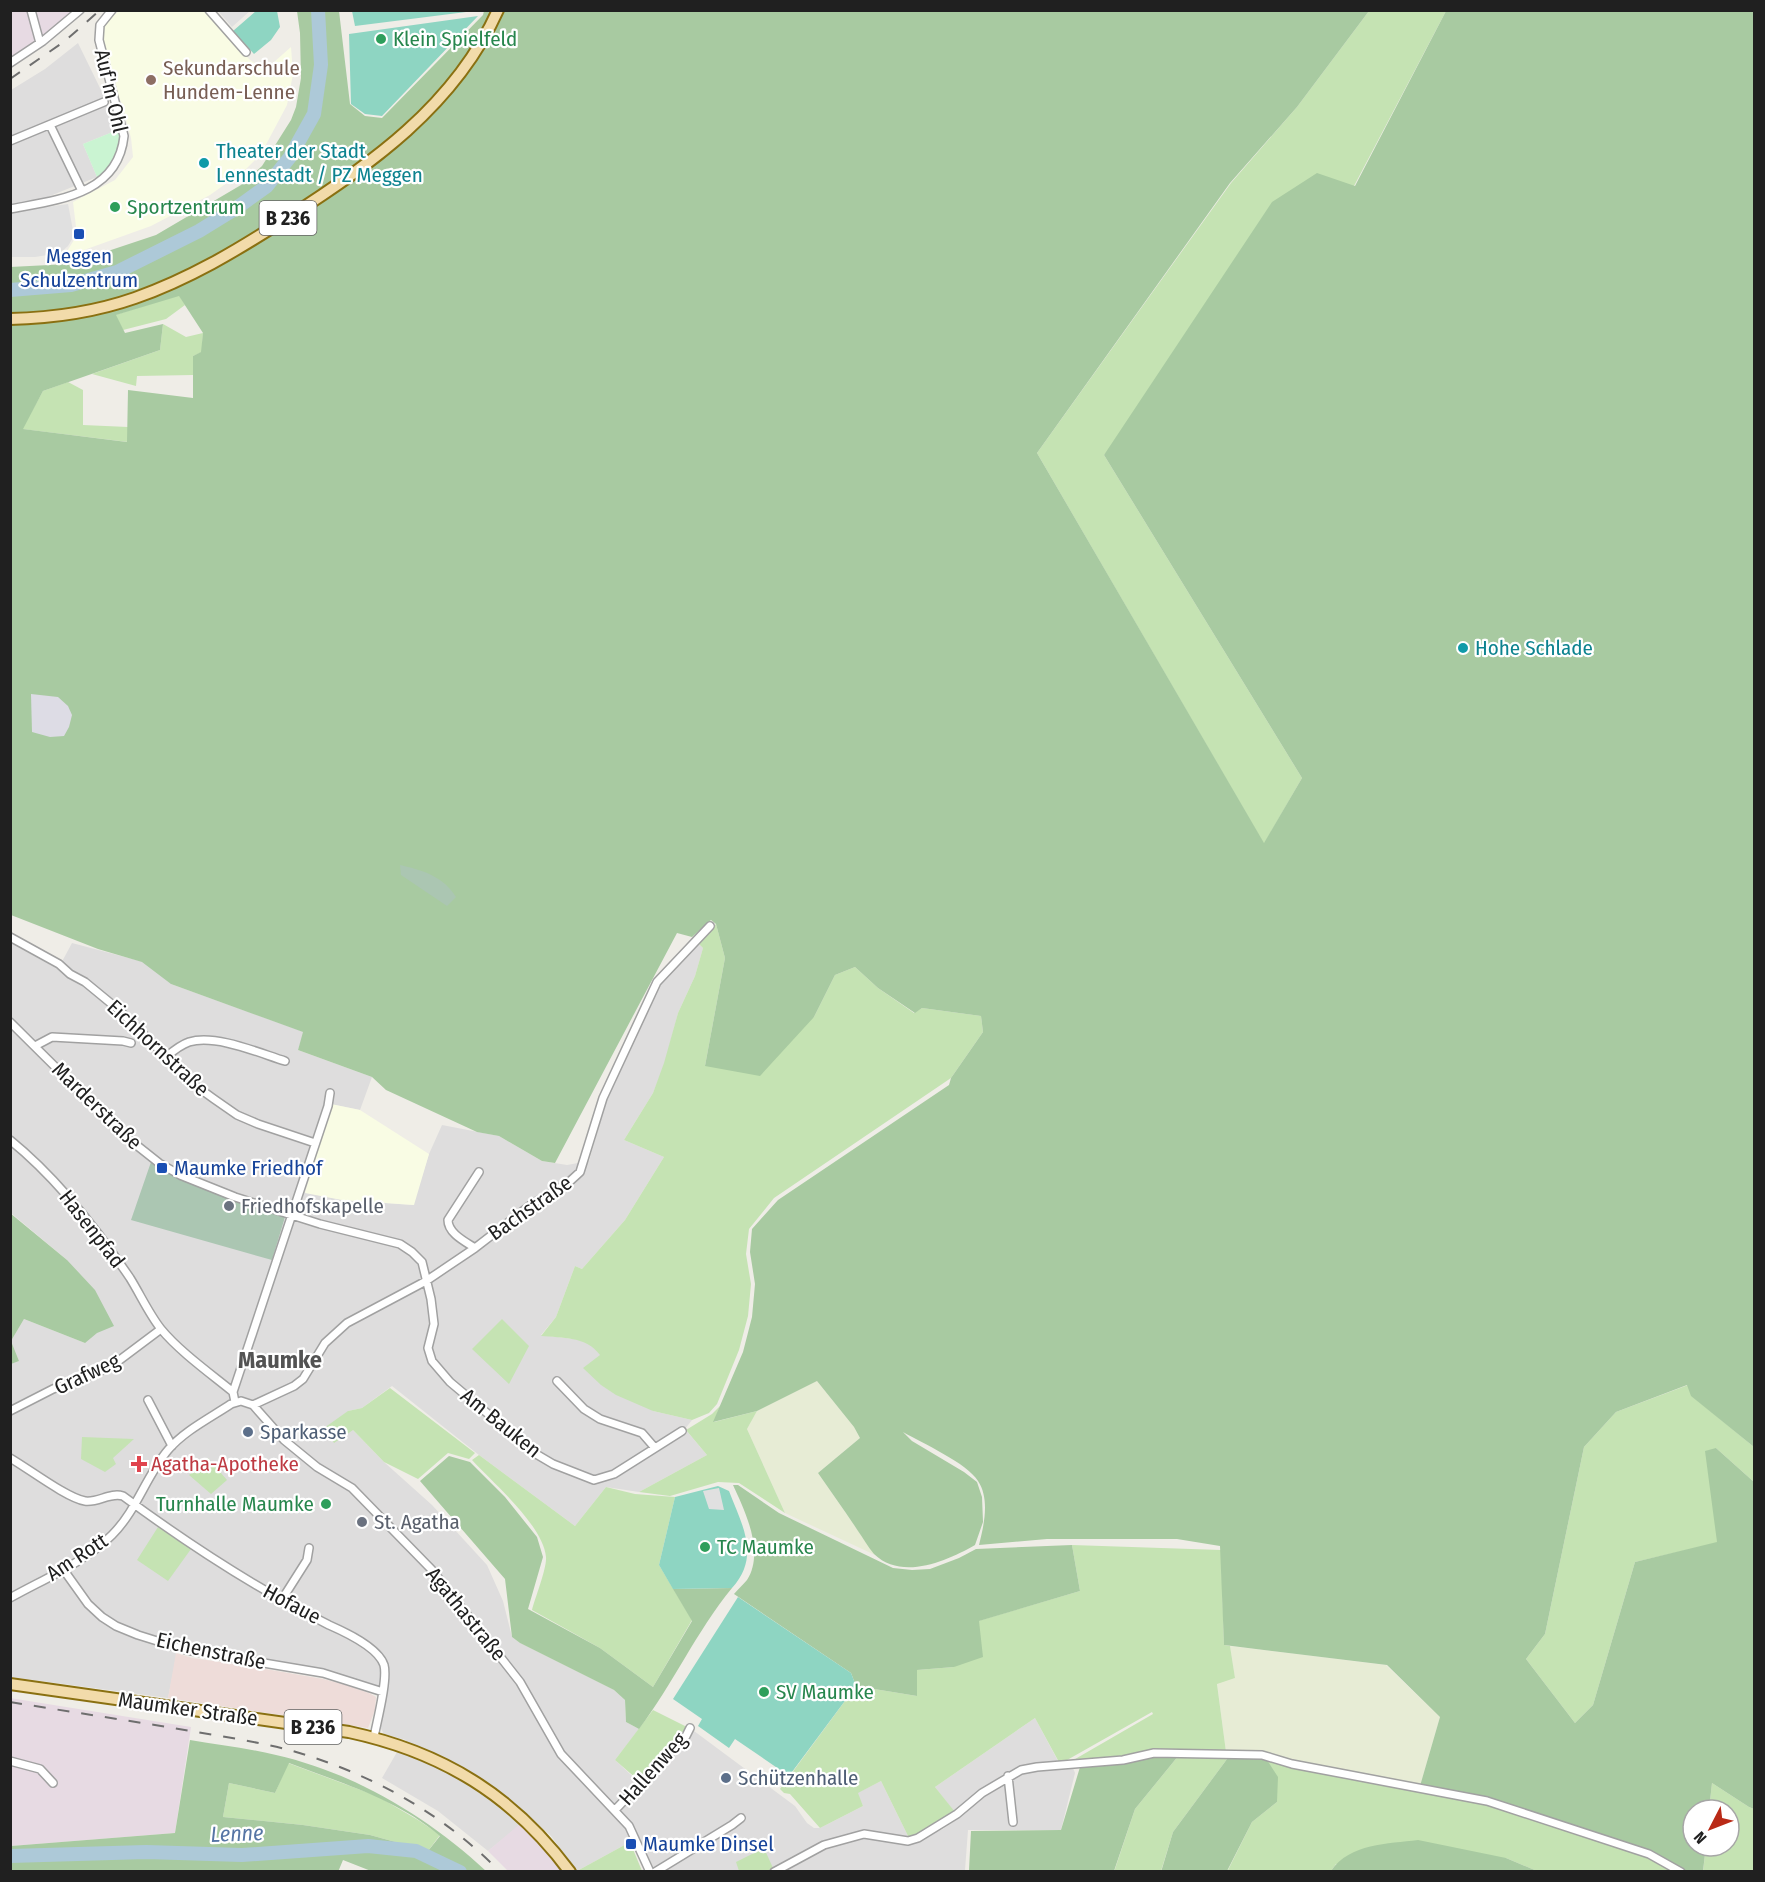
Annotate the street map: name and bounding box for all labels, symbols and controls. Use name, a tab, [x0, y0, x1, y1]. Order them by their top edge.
place label: Klein Spielfeld	[393, 26, 517, 52]
marker: Klein Spielfeld	[374, 32, 388, 46]
street label: Auf'm Ohl	[89, 47, 133, 136]
place label: Sekundarschule Hundem-Lenne	[163, 55, 300, 105]
marker: Sekundarschule Hundem-Lenne	[144, 73, 158, 87]
place label: Theater der Stadt Lennestadt / PZ Meggen	[216, 138, 423, 188]
marker: Theater der Stadt Lennestadt / PZ Meggen	[197, 156, 211, 170]
place label: Sportzentrum	[127, 194, 245, 220]
marker: Sportzentrum	[108, 200, 122, 214]
road number: B 236	[260, 201, 316, 235]
marker: Meggen Schulzentrum	[72, 227, 86, 241]
place label: Meggen Schulzentrum	[20, 243, 138, 293]
place label: Hohe Schlade	[1475, 635, 1593, 661]
marker: Hohe Schlade	[1456, 641, 1470, 655]
street label: Eichhornstraße	[102, 994, 214, 1102]
street label: Marderstraße	[47, 1057, 147, 1155]
place label: Maumke Friedhof	[174, 1155, 324, 1181]
marker: Maumke Friedhof	[155, 1161, 169, 1175]
street label: Bachstraße	[483, 1170, 577, 1246]
street label: Hasenpfad	[53, 1185, 131, 1273]
place label: Friedhofskapelle	[241, 1193, 384, 1219]
marker: Friedhofskapelle	[222, 1199, 236, 1213]
district label: Maumke	[238, 1346, 322, 1374]
street label: Grafweg	[50, 1347, 124, 1400]
street label: Am Bauken	[456, 1383, 546, 1463]
place label: Sparkasse	[260, 1419, 347, 1445]
marker: Sparkasse	[241, 1425, 255, 1439]
place label: Agatha-Apotheke	[151, 1451, 299, 1477]
marker: Agatha-Apotheke	[132, 1457, 146, 1471]
place label: Turnhalle Maumke	[156, 1491, 314, 1517]
marker: Turnhalle Maumke	[319, 1497, 333, 1511]
place label: St. Agatha	[374, 1509, 460, 1535]
marker: St. Agatha	[355, 1515, 369, 1529]
street label: Am Rott	[41, 1527, 113, 1586]
place label: TC Maumke	[717, 1534, 814, 1560]
marker: TC Maumke	[698, 1540, 712, 1554]
street label: Agathastraße	[420, 1562, 512, 1666]
street label: Hofaue	[259, 1578, 325, 1630]
street label: Eichenstraße	[154, 1627, 268, 1675]
place label: SV Maumke	[776, 1679, 874, 1705]
marker: SV Maumke	[757, 1685, 771, 1699]
street label: Maumker Straße	[117, 1686, 259, 1732]
road number: B 236	[284, 1710, 342, 1744]
street label: Hallenweg	[613, 1727, 693, 1811]
place label: Schützenhalle	[738, 1765, 858, 1791]
marker: Schützenhalle	[719, 1771, 733, 1785]
north arrow	[1681, 1798, 1741, 1858]
water label: Lenne	[210, 1819, 264, 1848]
text: N	[1690, 1828, 1710, 1848]
place label: Maumke Dinsel	[643, 1831, 774, 1857]
marker: Maumke Dinsel	[624, 1837, 638, 1851]

